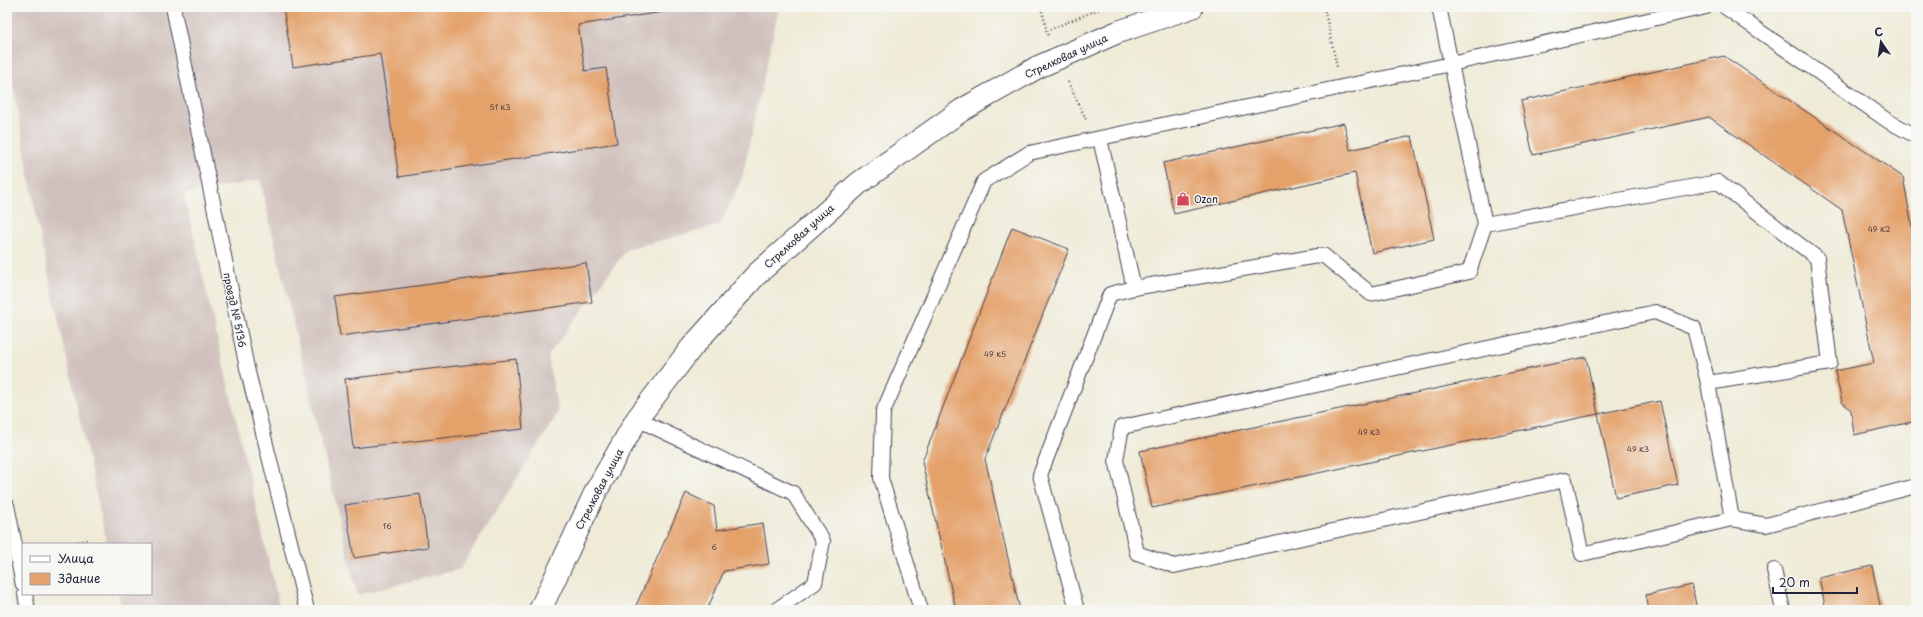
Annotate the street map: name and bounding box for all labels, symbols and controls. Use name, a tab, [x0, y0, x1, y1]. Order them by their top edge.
north arrow	[1861, 22, 1901, 62]
text: С	[1873, 23, 1885, 41]
street label: Стрелковая улица	[1022, 29, 1110, 81]
house number: 51 к3	[490, 101, 510, 113]
shop icon: Ozon	[1175, 191, 1191, 207]
place label: Ozon	[1194, 191, 1218, 206]
street label: Стрелковая улица	[760, 200, 838, 271]
house number: 49 к2	[1868, 223, 1891, 235]
street label: проезд № 5136	[220, 271, 251, 349]
house number: 49 к5	[984, 348, 1006, 360]
house number: 49 к3	[1358, 426, 1380, 438]
house number: 49 к3	[1627, 443, 1649, 455]
street label: Стрелковая улица	[571, 445, 627, 532]
house number: 16	[382, 520, 392, 532]
house number: 6	[711, 541, 717, 553]
legend	[22, 543, 152, 595]
text: Улица	[58, 549, 94, 567]
text: Здание	[58, 569, 100, 587]
scale bar	[1773, 569, 1857, 595]
text: 20 m	[1779, 573, 1810, 591]

